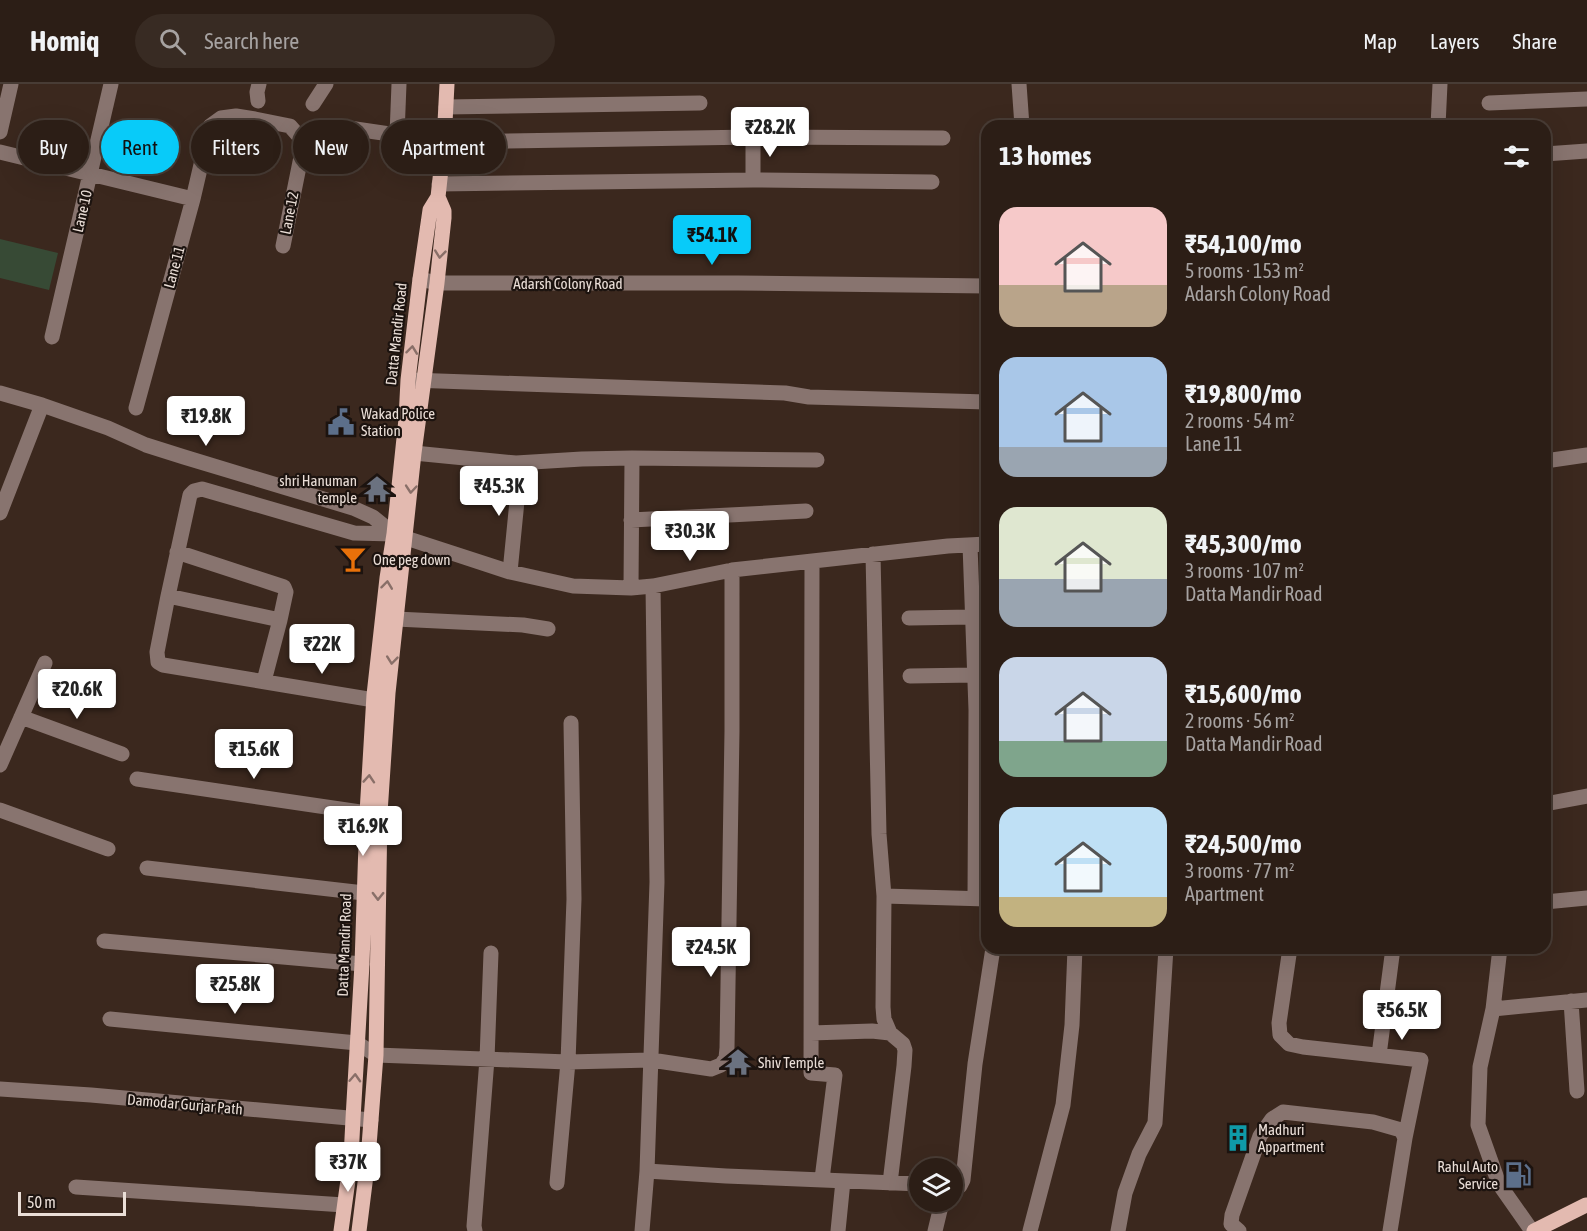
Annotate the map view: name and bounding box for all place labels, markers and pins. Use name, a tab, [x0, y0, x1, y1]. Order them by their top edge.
pin: ₹28.2K	[721, 107, 819, 158]
pin: ₹54.1K	[663, 215, 761, 266]
pin: ₹19.8K	[157, 396, 255, 447]
place label: Wakad Police Station	[361, 405, 435, 439]
public building icon: Wakad Police Station	[326, 407, 356, 437]
pin: ₹45.3K	[450, 466, 548, 517]
place label: shri Hanuman temple	[279, 472, 357, 506]
temple icon: shri Hanuman temple	[362, 474, 392, 504]
pin: ₹30.3K	[641, 511, 739, 562]
bar icon: One peg down	[338, 544, 368, 574]
place label: One peg down	[373, 551, 451, 568]
pin: ₹22K	[286, 624, 358, 675]
pin: ₹20.6K	[28, 669, 126, 720]
pin: ₹15.6K	[205, 729, 303, 780]
pin: ₹16.9K	[314, 806, 412, 857]
pin: ₹24.5K	[662, 927, 760, 978]
pin: ₹25.8K	[186, 964, 284, 1015]
pin: ₹56.5K	[1353, 990, 1451, 1041]
temple icon: Shiv Temple	[723, 1047, 753, 1077]
place label: Shiv Temple	[758, 1054, 824, 1071]
place label: Madhuri Appartment	[1258, 1121, 1324, 1155]
building icon: Madhuri Appartment	[1223, 1123, 1253, 1153]
pin: ₹37K	[312, 1142, 384, 1193]
place label: Rahul Auto Service	[1437, 1158, 1498, 1192]
fuel station icon: Rahul Auto Service	[1503, 1160, 1533, 1190]

